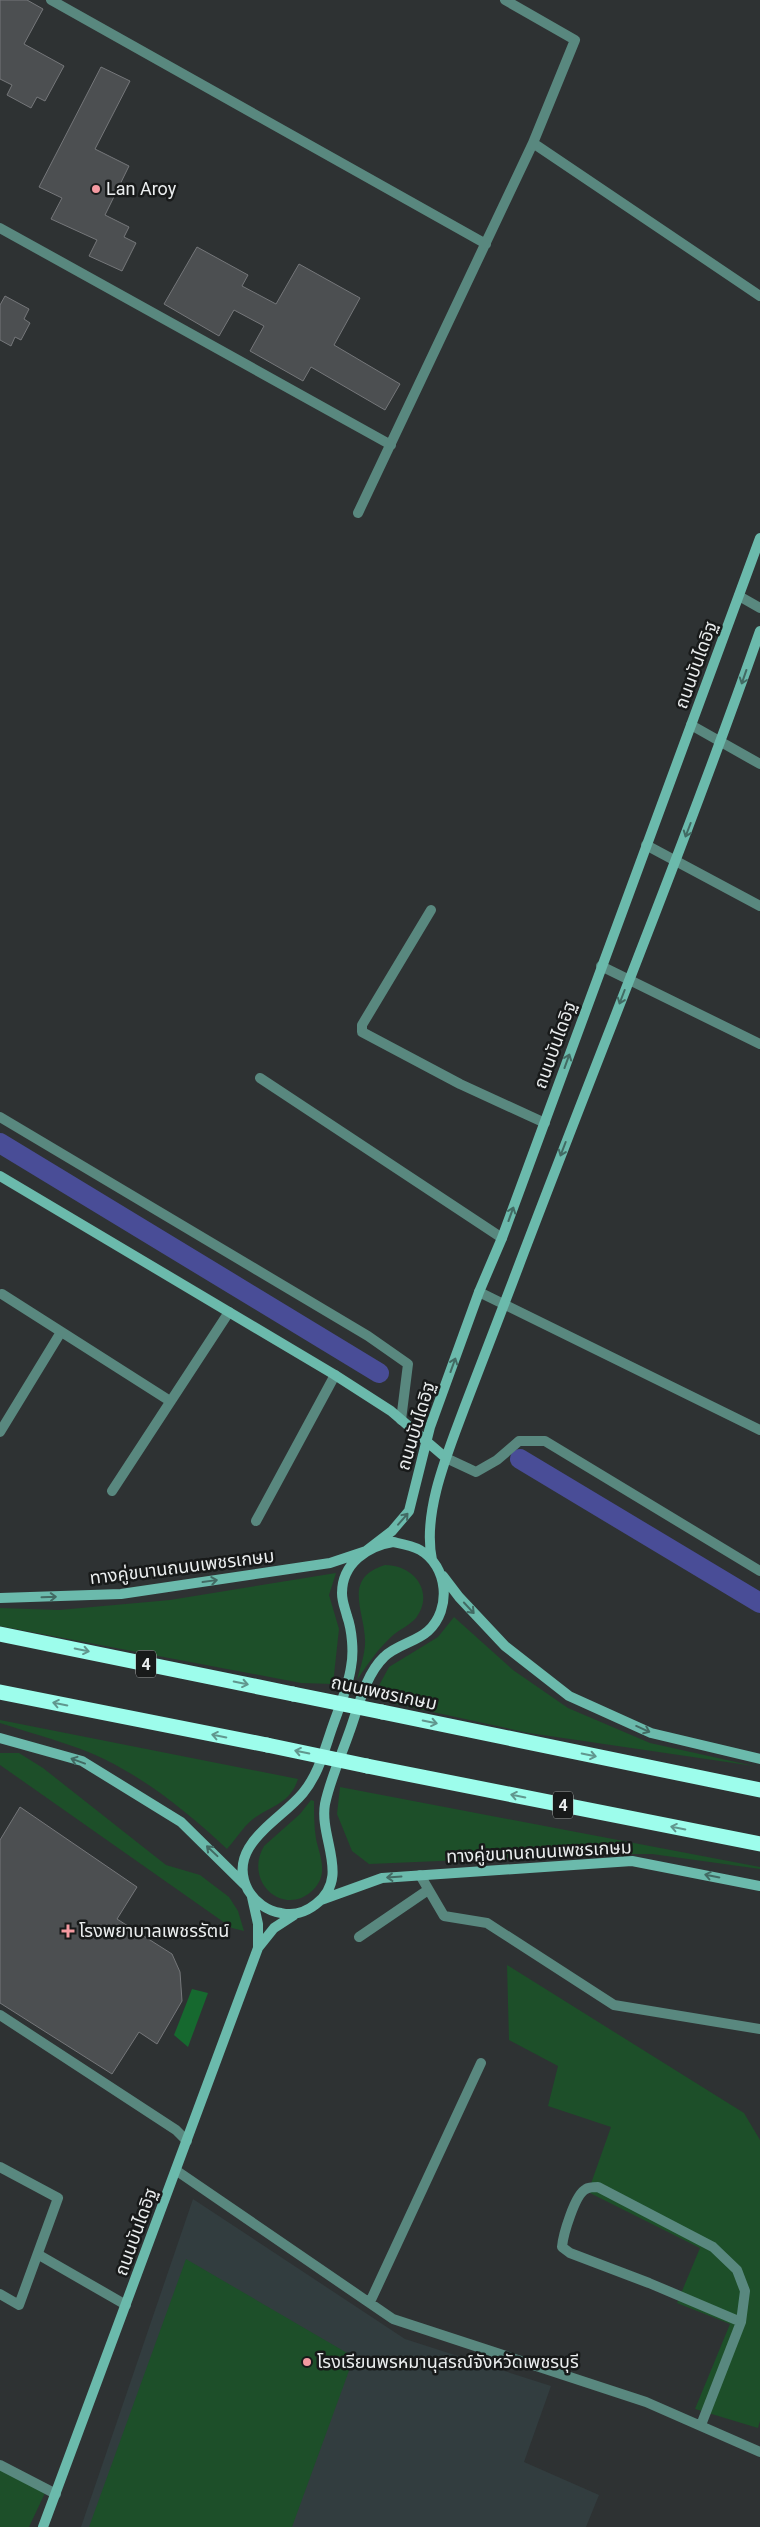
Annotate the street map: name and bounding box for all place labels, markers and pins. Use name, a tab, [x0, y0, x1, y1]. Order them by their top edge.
place label: Lan Aroy	[106, 178, 177, 199]
marker: Lan Aroy	[90, 183, 102, 195]
place label: โรงพยาบาลเพชรรัตน์	[79, 1920, 229, 1941]
marker: โรงพยาบาลเพชรรัตน์	[61, 1924, 75, 1938]
place label: โรงเรียนพรหมานุสรณ์จังหวัดเพชรบุรี	[317, 2351, 579, 2373]
marker: โรงเรียนพรหมานุสรณ์จังหวัดเพชรบุรี	[301, 2356, 313, 2368]

